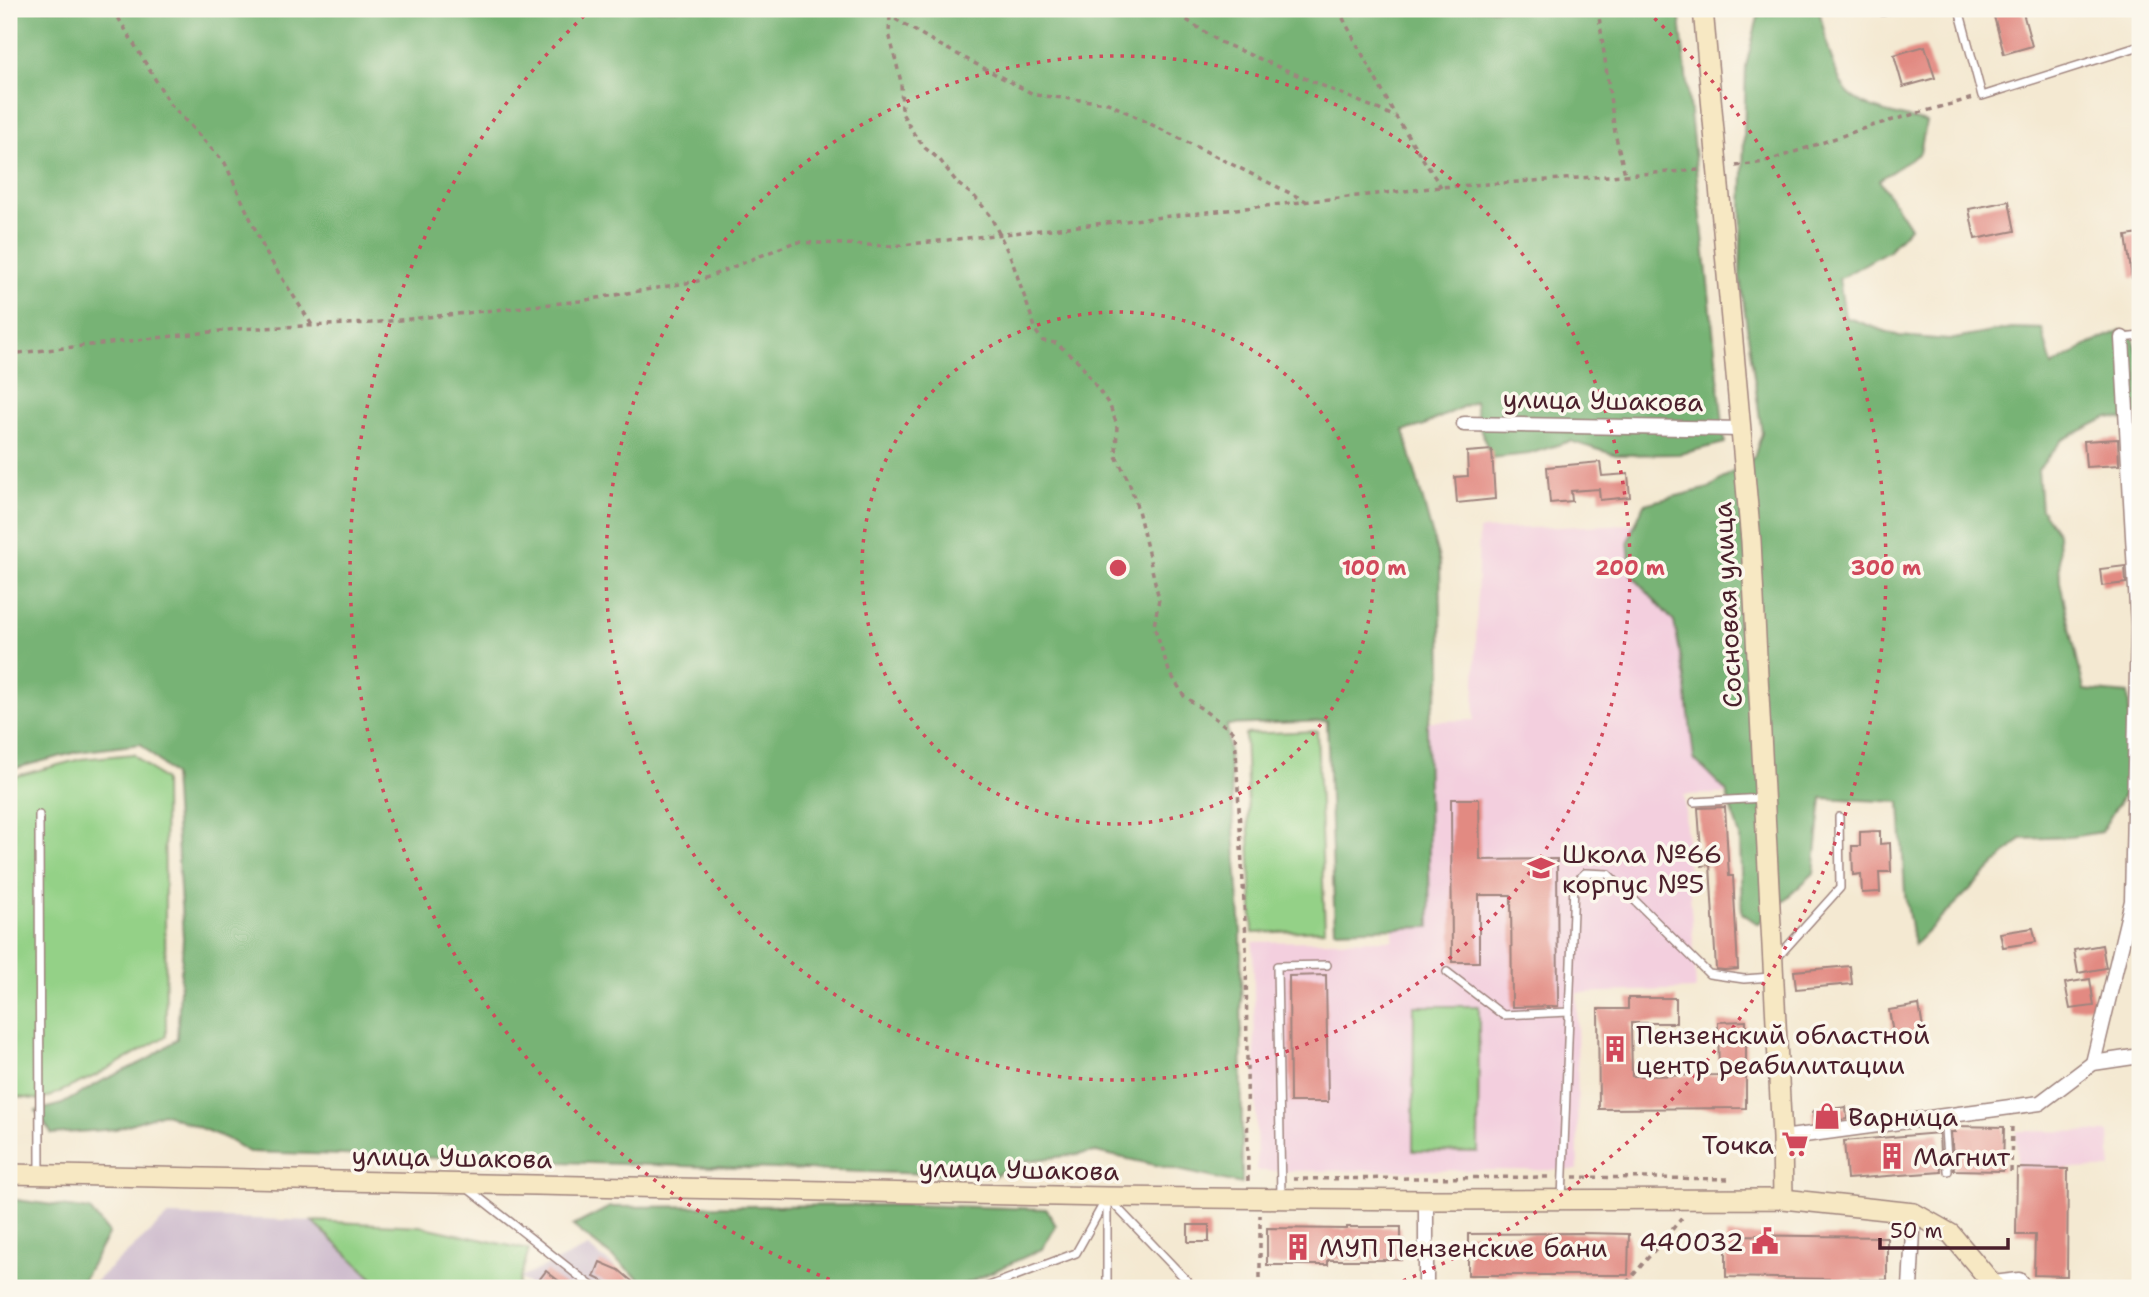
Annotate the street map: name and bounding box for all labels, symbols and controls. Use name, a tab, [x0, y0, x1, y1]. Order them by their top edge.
street label: улица Ушакова	[1502, 381, 1704, 419]
street label: Сосновая улица	[1704, 501, 1750, 709]
text: 100 m	[1342, 554, 1406, 582]
text: 200 m	[1595, 554, 1665, 582]
text: 300 m	[1851, 554, 1921, 582]
centre of rings	[1106, 556, 1130, 580]
place label: Школа №66 корпус №5	[1562, 836, 1722, 901]
school or university icon: Школа №66 корпус №5	[1526, 853, 1556, 883]
place label: Пензенский областной центр реабилитации	[1636, 1017, 1930, 1082]
building icon: Пензенский областной центр реабилитации	[1600, 1034, 1630, 1064]
place label: Варница	[1848, 1099, 1958, 1134]
shop icon: Варница	[1812, 1101, 1842, 1131]
place label: Точка	[1702, 1127, 1774, 1162]
supermarket icon: Точка	[1780, 1129, 1810, 1159]
street label: улица Ушакова	[351, 1138, 553, 1176]
place label: Магнит	[1913, 1139, 2011, 1174]
building icon: Магнит	[1877, 1141, 1907, 1171]
street label: улица Ушакова	[918, 1150, 1120, 1188]
scale bar	[1880, 1206, 2007, 1250]
text: 50 m	[1890, 1217, 1943, 1245]
place label: 440032	[1639, 1224, 1744, 1259]
public building icon: 440032	[1750, 1226, 1780, 1256]
place label: МУП Пензенские бани	[1319, 1230, 1608, 1265]
building icon: МУП Пензенские бани	[1283, 1232, 1313, 1262]

